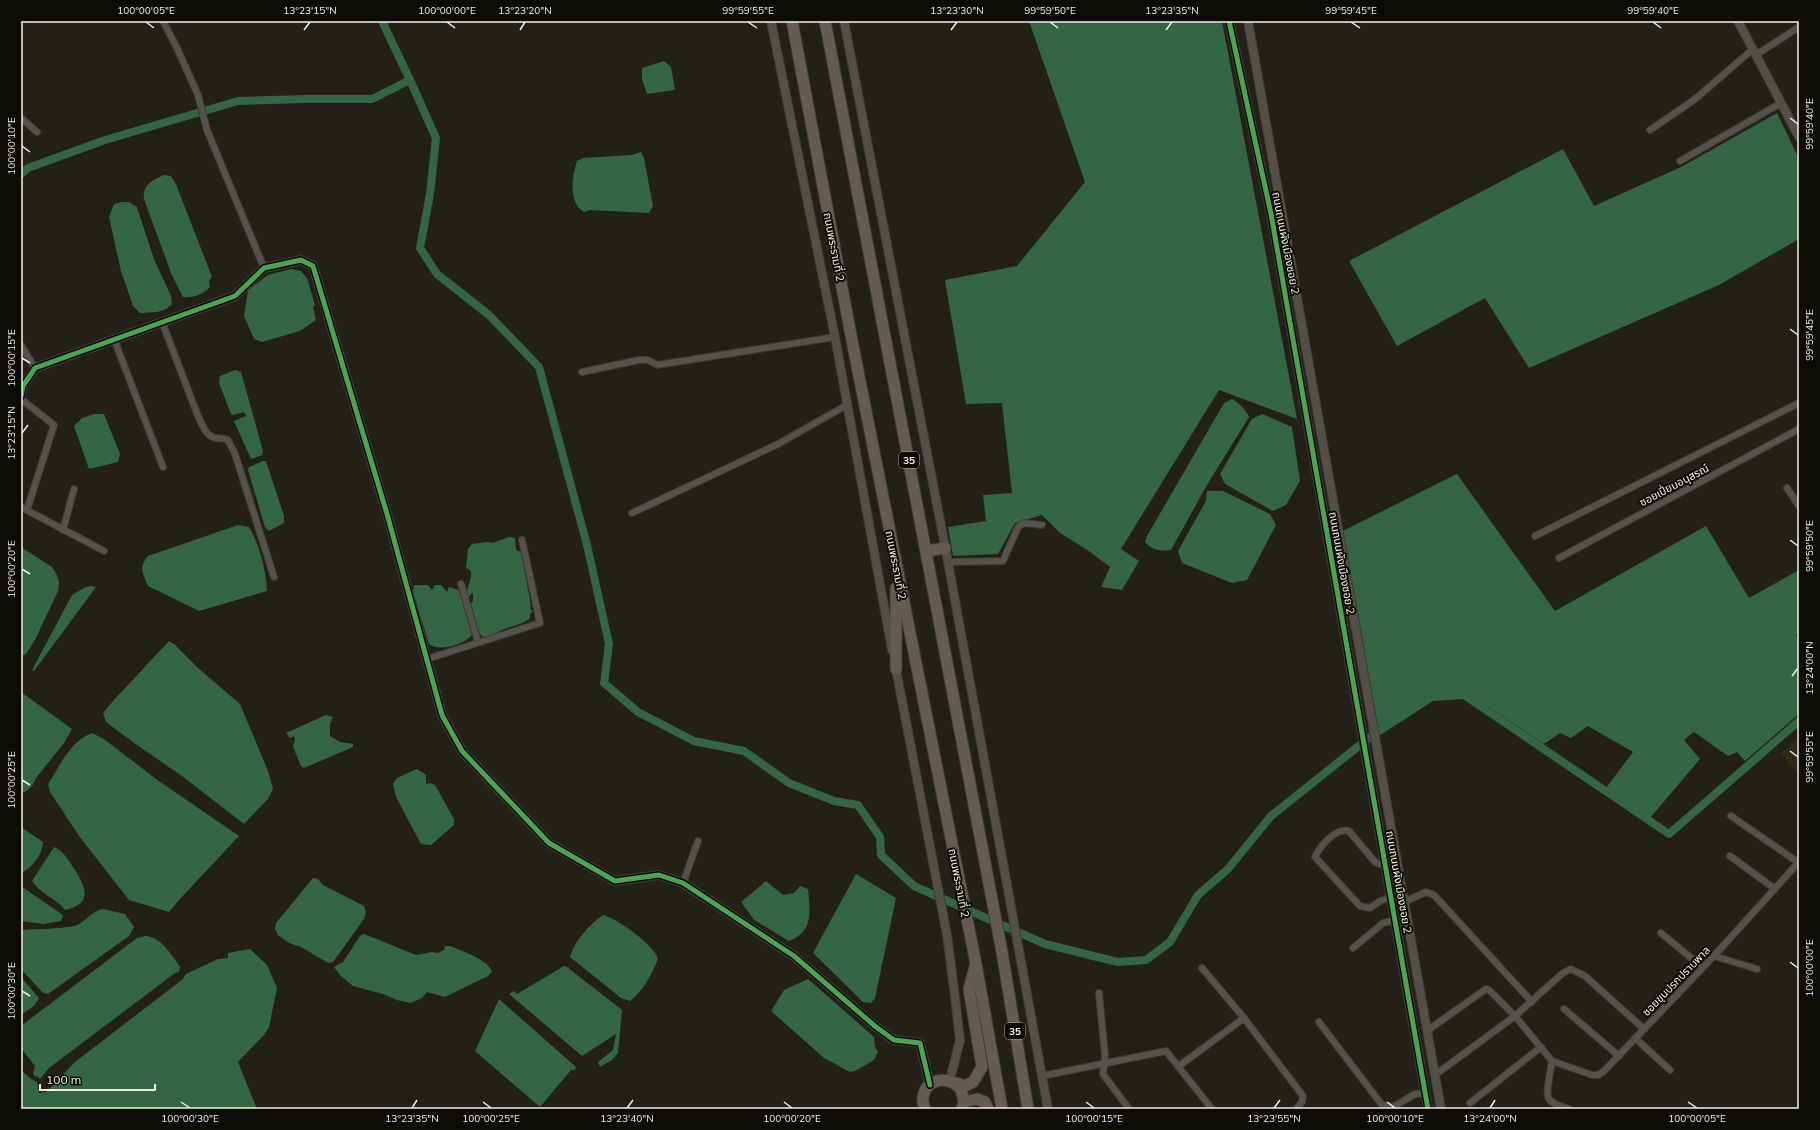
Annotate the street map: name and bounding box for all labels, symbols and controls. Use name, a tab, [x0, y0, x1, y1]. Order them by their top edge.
text: 100°00'05"E	[117, 4, 175, 17]
text: 13°23'15"N	[283, 4, 337, 17]
text: 100°00'00"E	[418, 4, 476, 17]
text: 13°23'20"N	[498, 4, 552, 17]
text: 99°59'55"E	[722, 4, 774, 17]
text: 13°23'30"N	[930, 4, 984, 17]
text: 99°59'50"E	[1024, 4, 1076, 17]
text: 13°23'35"N	[1145, 4, 1199, 17]
text: 99°59'45"E	[1325, 4, 1377, 17]
text: 99°59'40"E	[1627, 4, 1679, 17]
text: 99°59'40"E	[1803, 98, 1816, 150]
text: 100°00'10"E	[5, 117, 18, 175]
street label: ถนนถนนผังเมืองซอย 2	[1269, 191, 1303, 296]
street label: ถนนพระรามที่ 2	[820, 211, 849, 283]
text: 99°59'45"E	[1803, 309, 1816, 361]
text: 100°00'15"E	[5, 329, 18, 387]
text: 13°23'15"N	[5, 406, 18, 460]
road number: 35	[899, 452, 919, 468]
street label: ซอยเปี่ยมอนุสรณ์	[1636, 460, 1711, 509]
street label: ถนนถนนผังเมืองซอย 2	[1326, 511, 1358, 616]
text: 99°59'50"E	[1803, 520, 1816, 572]
street label: ถนนพระรามที่ 2	[882, 529, 911, 601]
text: 100°00'20"E	[5, 540, 18, 598]
text: 13°24'00"N	[1803, 641, 1816, 695]
text: 99°59'55"E	[1803, 731, 1816, 783]
text: 100°00'25"E	[5, 751, 18, 809]
street label: ถนนถนนผังเมืองซอย 2	[1383, 830, 1415, 935]
street label: ถนนพระรามที่ 2	[945, 847, 974, 919]
text: 100°00'00"E	[1803, 939, 1816, 997]
street label: ซอยขุนปรกปราบพาล	[1639, 943, 1713, 1019]
text: 100°00'30"E	[5, 962, 18, 1020]
road number: 35	[1005, 1023, 1025, 1039]
scale bar	[40, 1066, 155, 1092]
text: 100 m	[46, 1072, 81, 1087]
text: 100°00'30"E	[161, 1112, 219, 1125]
text: 13°23'35"N	[385, 1112, 439, 1125]
text: 100°00'25"E	[462, 1112, 520, 1125]
text: 13°23'40"N	[600, 1112, 654, 1125]
text: 100°00'20"E	[763, 1112, 821, 1125]
text: 100°00'15"E	[1065, 1112, 1123, 1125]
text: 13°23'55"N	[1247, 1112, 1301, 1125]
text: 100°00'10"E	[1366, 1112, 1424, 1125]
text: 13°24'00"N	[1463, 1112, 1517, 1125]
text: 100°00'05"E	[1668, 1112, 1726, 1125]

